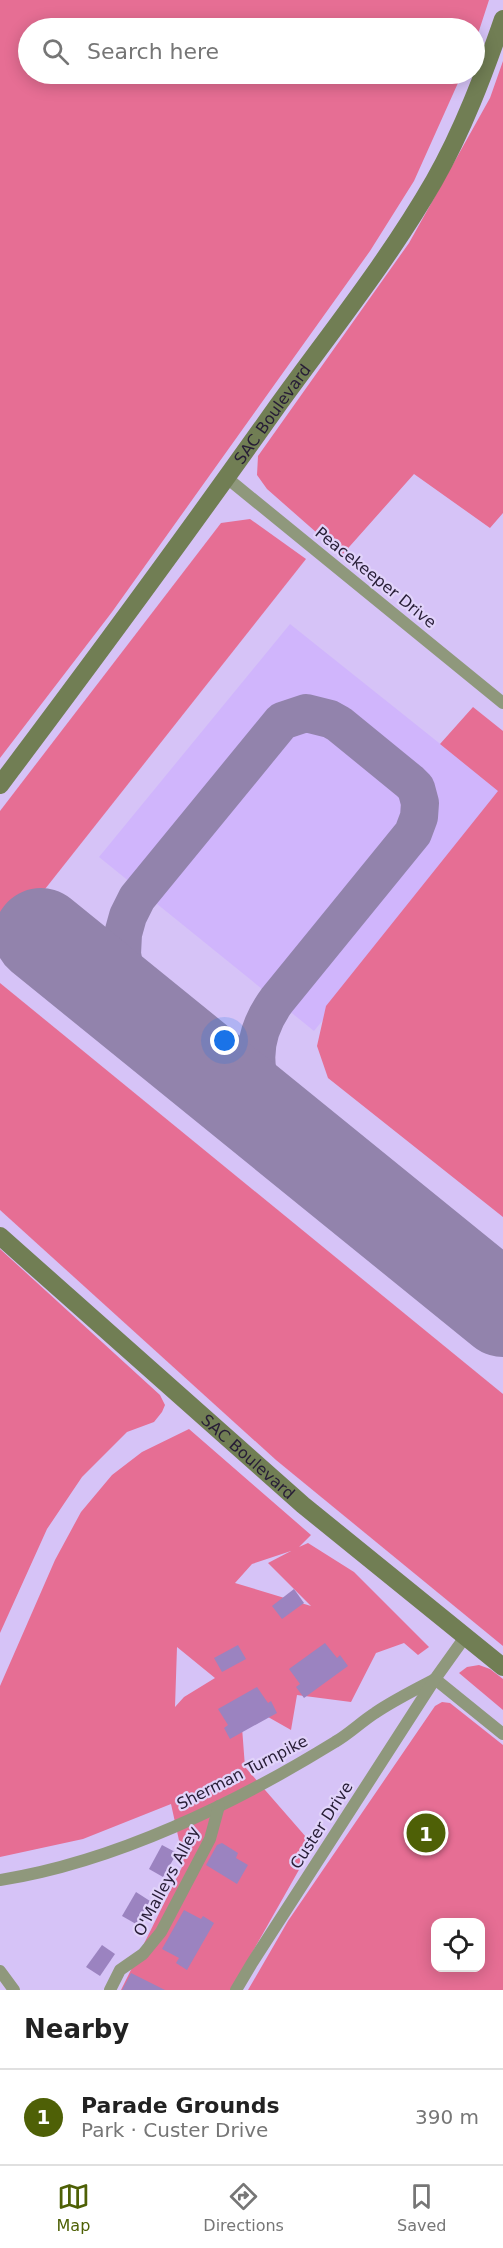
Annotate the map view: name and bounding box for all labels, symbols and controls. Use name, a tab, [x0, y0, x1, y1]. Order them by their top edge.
search box	[18, 18, 485, 84]
icon: search	[39, 35, 72, 68]
text: Search here	[87, 39, 219, 64]
street label: SAC Boulevard	[230, 361, 315, 468]
street label: Peacekeeper Drive	[311, 523, 440, 632]
your location	[210, 1026, 239, 1055]
street label: SAC Boulevard	[197, 1410, 299, 1503]
street label: Sherman Turnpike	[174, 1731, 311, 1814]
street label: Custer Drive	[286, 1778, 357, 1872]
pin: 1	[406, 1810, 446, 1856]
street label: O'Malleys Alley	[130, 1823, 203, 1939]
map controls	[431, 1918, 485, 1972]
button: locate	[431, 1918, 485, 1972]
text: Nearby	[24, 2014, 129, 2044]
text: Parade Grounds	[81, 2093, 280, 2118]
text: 1	[37, 2105, 50, 2129]
text: 390 m	[415, 2105, 479, 2129]
text: Park · Custer Drive	[81, 2118, 268, 2142]
tab: Map	[57, 2180, 90, 2235]
tab: Directions	[203, 2180, 284, 2235]
tab: Saved	[397, 2180, 446, 2235]

